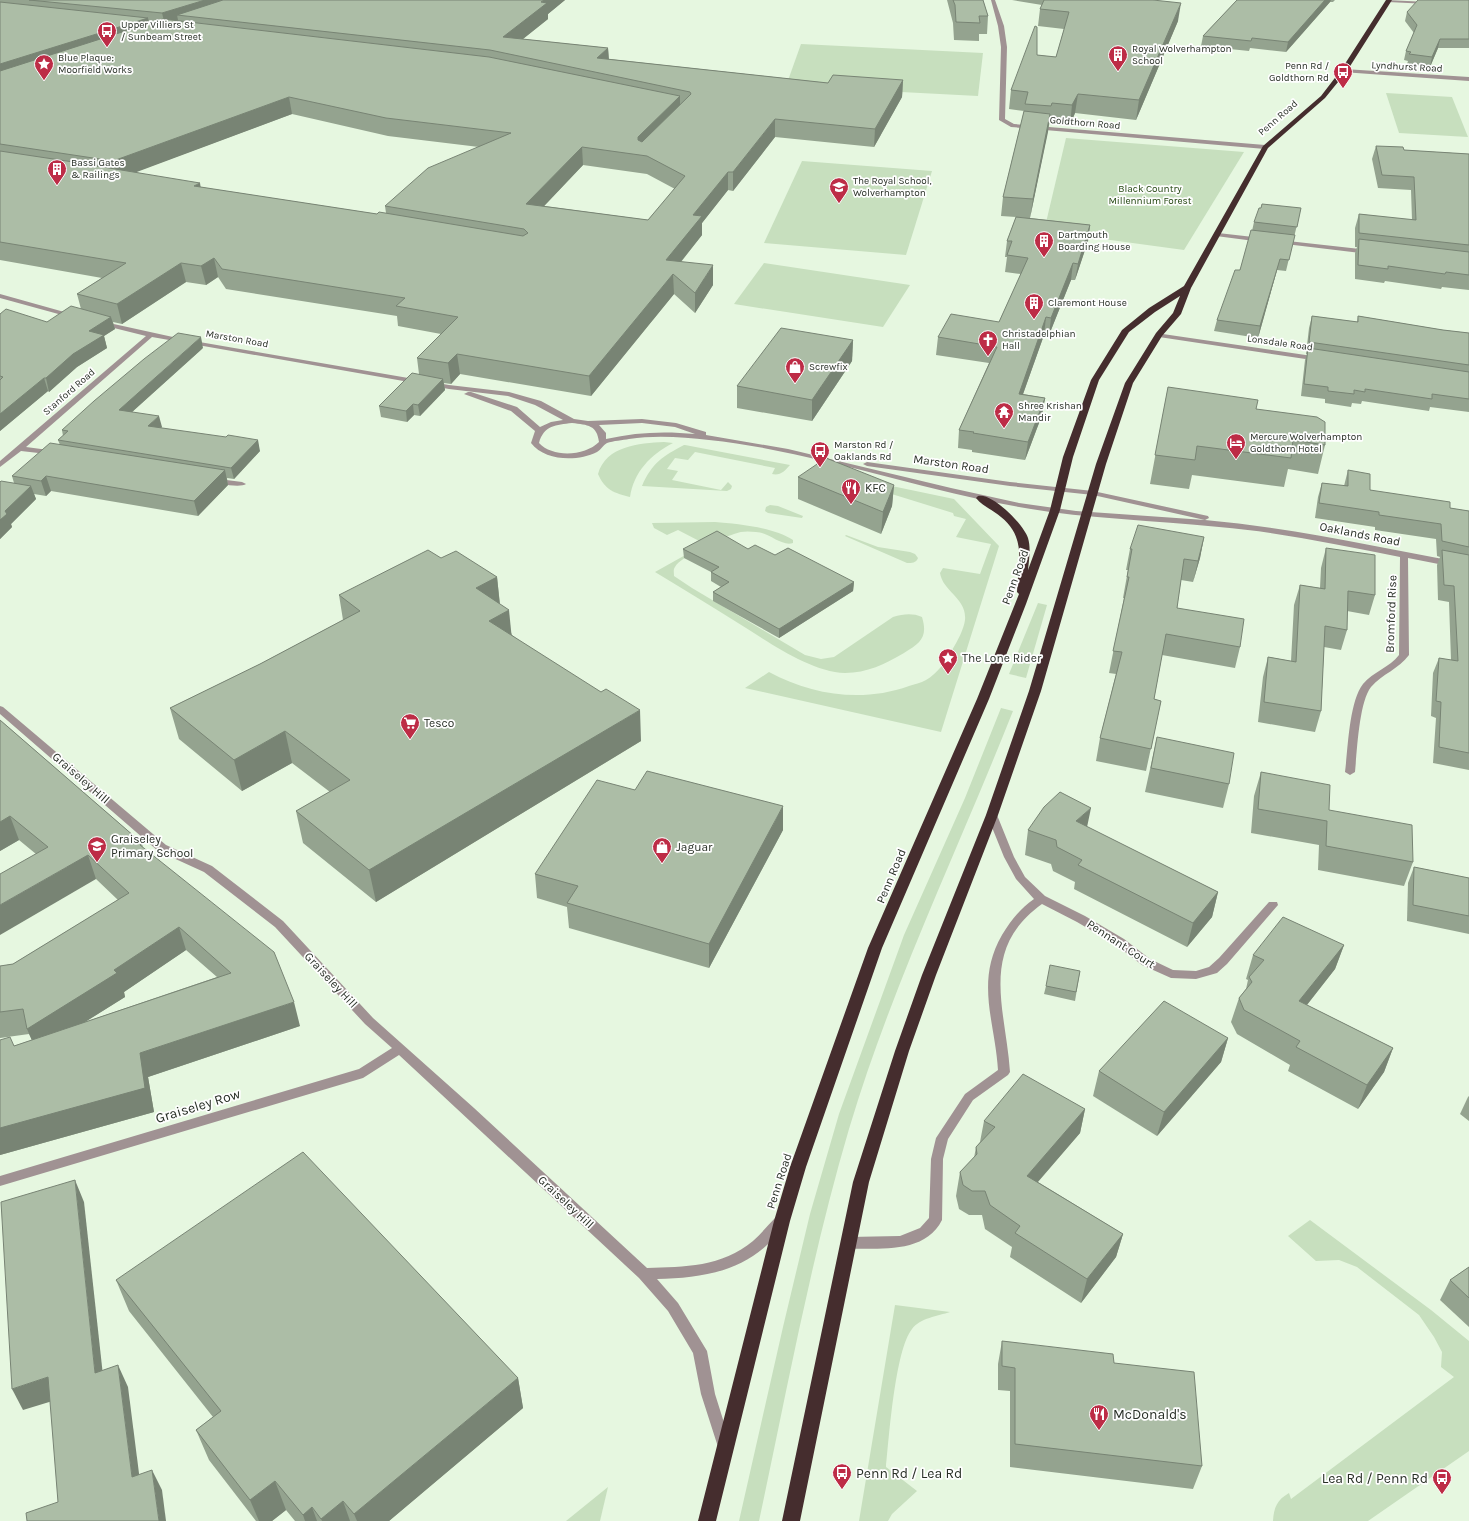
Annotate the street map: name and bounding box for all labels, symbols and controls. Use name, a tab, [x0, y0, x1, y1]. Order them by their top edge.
place label: Upper Villiers St / Sunbeam Street	[121, 19, 202, 43]
bus stop icon: Upper Villiers St / Sunbeam Street	[96, 20, 118, 48]
place label: Royal Wolverhampton School	[1132, 43, 1232, 67]
building icon: Royal Wolverhampton School	[1107, 44, 1129, 72]
place label: Blue Plaque: Moorfield Works	[58, 52, 132, 76]
place icon: Blue Plaque: Moorfield Works	[33, 53, 55, 81]
street label: Lyndhurst Road	[1371, 59, 1443, 75]
place label: Penn Rd / Goldthorn Rd	[1269, 60, 1329, 84]
bus stop icon: Penn Rd / Goldthorn Rd	[1332, 61, 1354, 89]
street label: Penn Road	[1256, 98, 1300, 138]
street label: Goldthorn Road	[1049, 114, 1121, 132]
place label: Bassi Gates & Railings	[71, 157, 125, 181]
building icon: Bassi Gates & Railings	[46, 158, 68, 186]
place label: The Royal School, Wolverhampton	[853, 175, 932, 199]
school or university icon: The Royal School, Wolverhampton	[828, 176, 850, 204]
park label: Black Country Millennium Forest	[1108, 183, 1192, 207]
place label: Dartmouth Boarding House	[1058, 229, 1130, 253]
building icon: Dartmouth Boarding House	[1033, 230, 1055, 258]
building icon: Claremont House	[1023, 292, 1045, 320]
place label: Claremont House	[1048, 297, 1127, 309]
street label: Marston Road	[205, 328, 269, 350]
place label: Christadelphian Hall	[1002, 328, 1076, 352]
church icon: Christadelphian Hall	[977, 329, 999, 357]
street label: Lonsdale Road	[1246, 332, 1314, 354]
shop icon: Screwfix	[784, 356, 806, 384]
place label: Screwfix	[809, 361, 848, 373]
street label: Stanford Road	[40, 366, 98, 418]
place label: Shree Krishan Mandir	[1018, 400, 1082, 424]
temple icon: Shree Krishan Mandir	[993, 401, 1015, 429]
place label: Mercure Wolverhampton Goldthorn Hotel	[1250, 431, 1362, 455]
hotel icon: Mercure Wolverhampton Goldthorn Hotel	[1225, 432, 1247, 460]
place label: Marston Rd / Oaklands Rd	[834, 439, 893, 463]
bus stop icon: Marston Rd / Oaklands Rd	[809, 440, 831, 468]
street label: Marston Road	[912, 452, 990, 476]
restaurant icon: KFC	[840, 477, 862, 505]
place label: KFC	[865, 481, 886, 495]
street label: Oaklands Road	[1318, 519, 1402, 549]
street label: Penn Road	[999, 547, 1031, 607]
street label: Bromford Rise	[1383, 575, 1399, 653]
place icon: The Lone Rider	[937, 647, 959, 675]
place label: The Lone Rider	[962, 651, 1042, 665]
supermarket icon: Tesco	[399, 712, 421, 740]
place label: Tesco	[424, 716, 454, 730]
street label: Graiseley Hill	[50, 749, 112, 807]
place label: Graiseley Primary School	[111, 832, 193, 860]
school or university icon: Graiseley Primary School	[86, 835, 108, 863]
shop icon: Jaguar	[651, 836, 673, 864]
place label: Jaguar	[676, 840, 713, 854]
street label: Penn Road	[873, 847, 909, 905]
street label: Pennant Court	[1084, 917, 1158, 972]
street label: Graiseley Hill	[302, 949, 360, 1011]
street label: Graiseley Row	[154, 1085, 242, 1127]
street label: Penn Road	[763, 1151, 795, 1211]
street label: Graiseley Hill	[535, 1173, 597, 1231]
restaurant icon: McDonald's	[1088, 1403, 1110, 1431]
place label: McDonald's	[1113, 1406, 1187, 1423]
bus stop icon: Penn Rd / Lea Rd	[831, 1462, 853, 1490]
place label: Penn Rd / Lea Rd	[856, 1465, 962, 1482]
bus stop icon: Lea Rd / Penn Rd	[1431, 1467, 1453, 1495]
place label: Lea Rd / Penn Rd	[1322, 1470, 1428, 1487]

